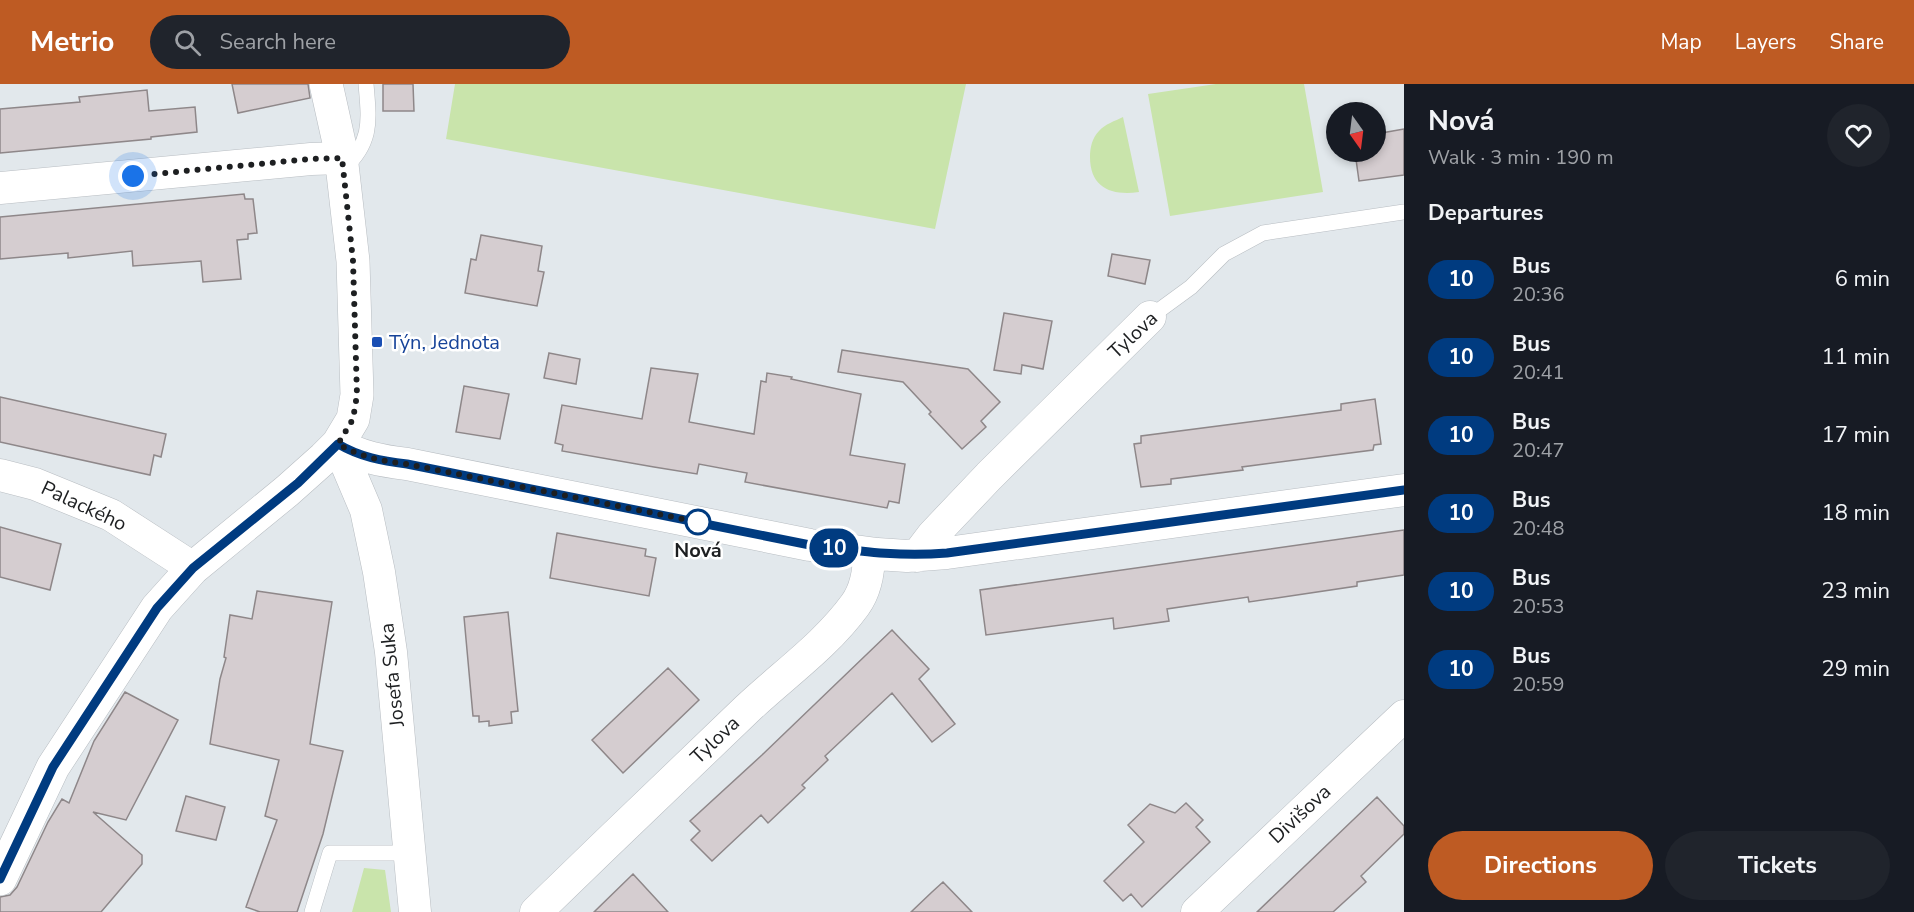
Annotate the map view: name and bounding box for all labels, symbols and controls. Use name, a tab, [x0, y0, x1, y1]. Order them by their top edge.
search box	[150, 15, 570, 69]
text: Metrio	[30, 23, 114, 61]
icon: search	[171, 26, 204, 59]
text: Search here	[219, 27, 336, 57]
text: Map	[1660, 28, 1702, 56]
text: Layers	[1735, 28, 1796, 56]
text: Share	[1829, 28, 1884, 56]
north arrow	[1326, 102, 1386, 162]
map controls	[1326, 102, 1386, 162]
text: Nová	[1428, 102, 1495, 140]
button: heart	[1827, 104, 1890, 167]
text: Walk · 3 min · 190 m	[1428, 144, 1614, 171]
your location	[118, 161, 148, 191]
text: Departures	[1428, 198, 1543, 228]
text: Bus	[1512, 251, 1551, 281]
text: 6 min	[1835, 264, 1890, 294]
text: 10	[1448, 265, 1474, 293]
text: 20:36	[1512, 281, 1565, 308]
street label: Tylova	[1102, 305, 1164, 365]
place label: Týn, Jednota	[389, 329, 500, 356]
text: Bus	[1512, 329, 1551, 359]
marker: Týn, Jednota	[370, 335, 384, 349]
text: 11 min	[1822, 342, 1890, 372]
text: 10	[1448, 343, 1474, 371]
text: 20:41	[1512, 359, 1565, 386]
text: Bus	[1512, 407, 1551, 437]
text: 17 min	[1822, 420, 1890, 450]
text: 10	[1448, 421, 1474, 449]
text: 20:47	[1512, 437, 1565, 464]
street label: Palackého	[37, 474, 131, 538]
text: Bus	[1512, 485, 1551, 515]
text: 18 min	[1822, 498, 1890, 528]
text: 10	[1448, 499, 1474, 527]
marker: Nová	[685, 509, 711, 535]
text: 20:48	[1512, 515, 1565, 542]
line badge: 10	[807, 528, 861, 568]
text: 10	[821, 534, 847, 562]
place label: Nová	[674, 537, 722, 564]
text: Bus	[1512, 563, 1551, 593]
text: 23 min	[1822, 576, 1890, 606]
text: 10	[1448, 577, 1474, 605]
text: 20:53	[1512, 593, 1565, 620]
street label: Josefa Suka	[373, 622, 411, 729]
text: Bus	[1512, 641, 1551, 671]
text: 29 min	[1822, 654, 1890, 684]
text: 10	[1448, 655, 1474, 683]
text: 20:59	[1512, 671, 1565, 698]
street label: Tylova	[685, 710, 745, 770]
street label: Divišova	[1263, 778, 1337, 850]
button: Directions	[1428, 831, 1653, 900]
button: Tickets	[1665, 831, 1890, 900]

